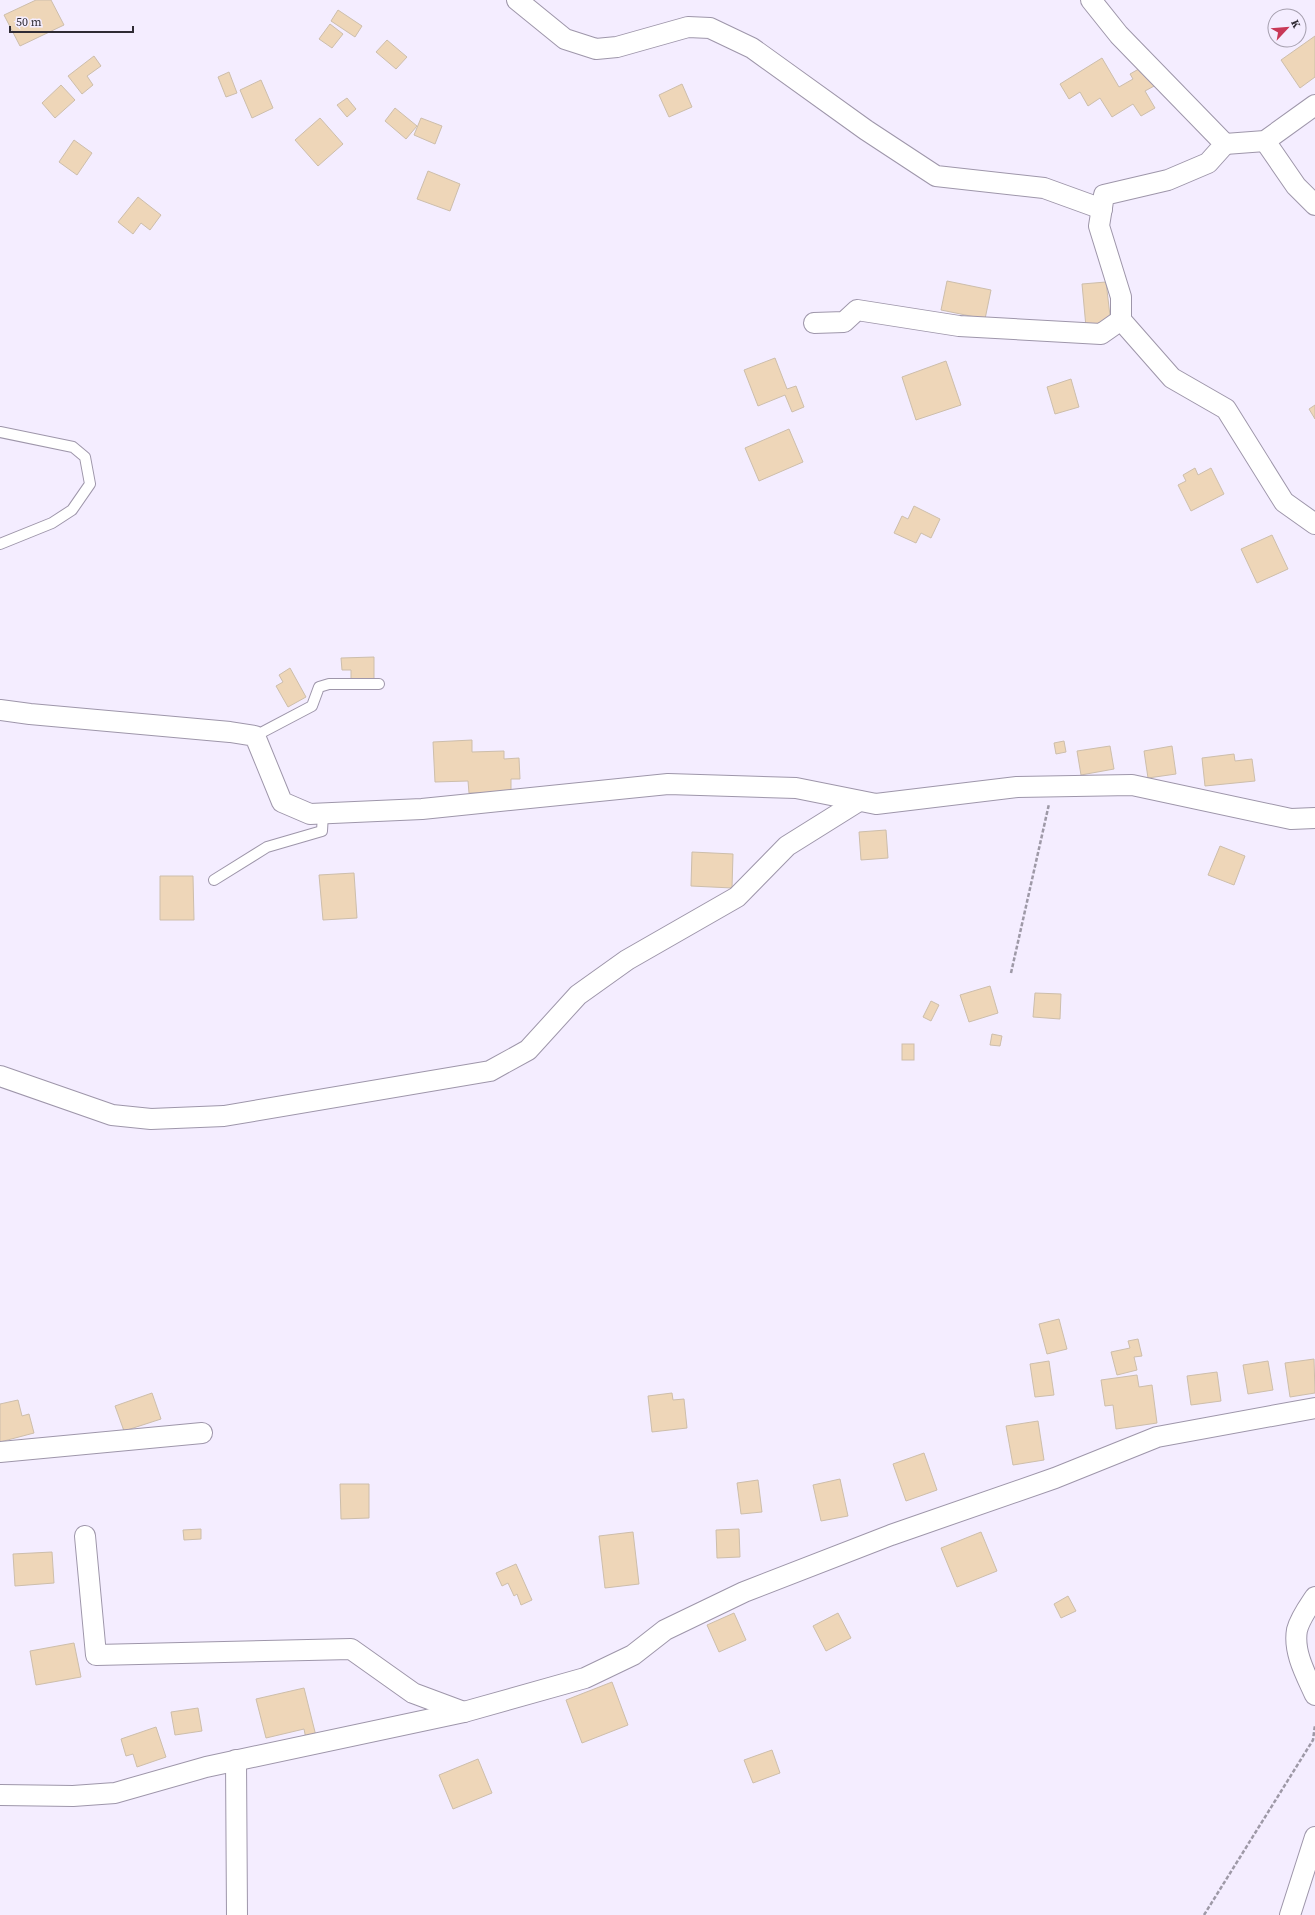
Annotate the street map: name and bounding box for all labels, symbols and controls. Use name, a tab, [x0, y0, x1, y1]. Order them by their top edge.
scale bar	[10, 8, 133, 34]
north arrow	[1267, 8, 1307, 48]
text: 50 m	[16, 14, 42, 30]
text: K	[1287, 17, 1304, 31]

